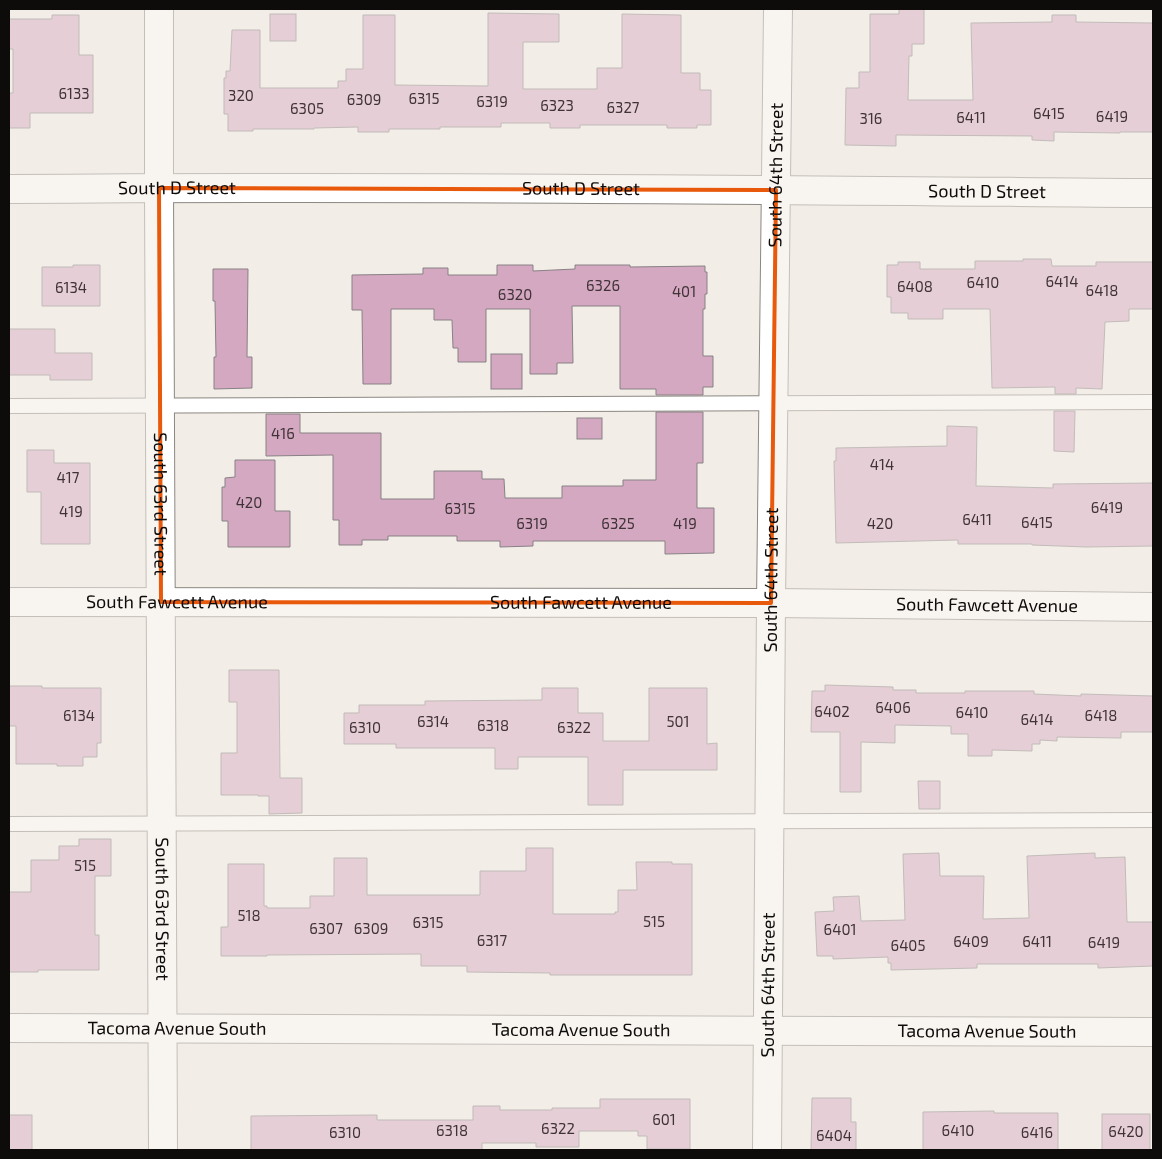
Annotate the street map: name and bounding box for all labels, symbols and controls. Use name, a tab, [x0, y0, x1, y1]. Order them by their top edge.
house number: 6133	[58, 84, 90, 102]
house number: 320	[228, 86, 254, 104]
house number: 6315	[409, 89, 439, 107]
house number: 6309	[347, 90, 381, 108]
house number: 6319	[476, 92, 508, 110]
house number: 6323	[540, 96, 574, 114]
house number: 6327	[606, 98, 640, 116]
house number: 6305	[290, 99, 324, 117]
street label: South 64th Street	[763, 102, 787, 248]
house number: 6415	[1033, 104, 1065, 122]
house number: 6419	[1096, 107, 1128, 125]
house number: 6411	[956, 108, 986, 126]
house number: 316	[860, 109, 882, 127]
street label: South D Street	[118, 176, 236, 198]
street label: South D Street	[522, 176, 640, 199]
street label: South D Street	[928, 179, 1046, 202]
house number: 6414	[1045, 272, 1079, 290]
house number: 6410	[967, 273, 999, 291]
house number: 6326	[586, 276, 620, 294]
house number: 6408	[897, 277, 933, 295]
house number: 6134	[55, 278, 87, 296]
house number: 6418	[1086, 281, 1118, 299]
house number: 401	[672, 282, 696, 300]
house number: 6320	[498, 285, 532, 303]
house number: 416	[271, 424, 295, 442]
street label: South 63rd Street	[150, 432, 173, 576]
house number: 414	[870, 455, 894, 473]
house number: 417	[57, 468, 80, 486]
house number: 420	[236, 493, 262, 511]
house number: 6419	[1091, 498, 1123, 516]
house number: 6315	[445, 499, 475, 517]
house number: 419	[59, 502, 83, 520]
street label: South 64th Street	[759, 507, 782, 652]
house number: 6411	[962, 510, 992, 528]
house number: 6415	[1021, 513, 1053, 531]
house number: 6319	[516, 514, 548, 532]
house number: 6325	[601, 514, 635, 532]
house number: 419	[673, 514, 697, 532]
house number: 420	[867, 514, 893, 532]
street label: South Fawcett Avenue	[86, 590, 268, 612]
street label: South Fawcett Avenue	[490, 591, 672, 613]
street label: South Fawcett Avenue	[896, 592, 1078, 616]
house number: 6406	[875, 698, 911, 716]
house number: 6402	[814, 702, 850, 720]
house number: 6410	[956, 703, 988, 721]
house number: 6134	[63, 706, 95, 724]
house number: 6418	[1085, 706, 1117, 724]
house number: 6414	[1020, 710, 1054, 728]
house number: 6314	[417, 712, 449, 730]
house number: 501	[666, 712, 690, 730]
house number: 6318	[477, 716, 509, 734]
house number: 6310	[349, 718, 381, 736]
house number: 6322	[557, 718, 591, 736]
street label: South 63rd Street	[152, 837, 174, 981]
house number: 515	[74, 856, 96, 874]
house number: 518	[237, 906, 261, 924]
house number: 515	[643, 912, 665, 930]
street label: South 64th Street	[756, 912, 779, 1057]
house number: 6315	[413, 913, 443, 931]
house number: 6307	[309, 919, 343, 937]
house number: 6309	[354, 919, 388, 937]
house number: 6401	[824, 920, 856, 938]
house number: 6317	[477, 931, 508, 949]
house number: 6409	[953, 932, 989, 950]
house number: 6411	[1022, 932, 1052, 950]
house number: 6419	[1088, 933, 1120, 951]
house number: 6405	[891, 936, 925, 954]
street label: Tacoma Avenue South	[87, 1016, 267, 1039]
street label: Tacoma Avenue South	[491, 1018, 671, 1040]
street label: Tacoma Avenue South	[897, 1019, 1077, 1042]
house number: 601	[652, 1110, 676, 1128]
house number: 6322	[541, 1119, 575, 1137]
house number: 6318	[436, 1121, 468, 1139]
house number: 6410	[942, 1121, 974, 1139]
house number: 6420	[1108, 1122, 1144, 1140]
house number: 6310	[329, 1123, 361, 1141]
house number: 6416	[1021, 1123, 1053, 1141]
house number: 6404	[816, 1126, 852, 1144]

